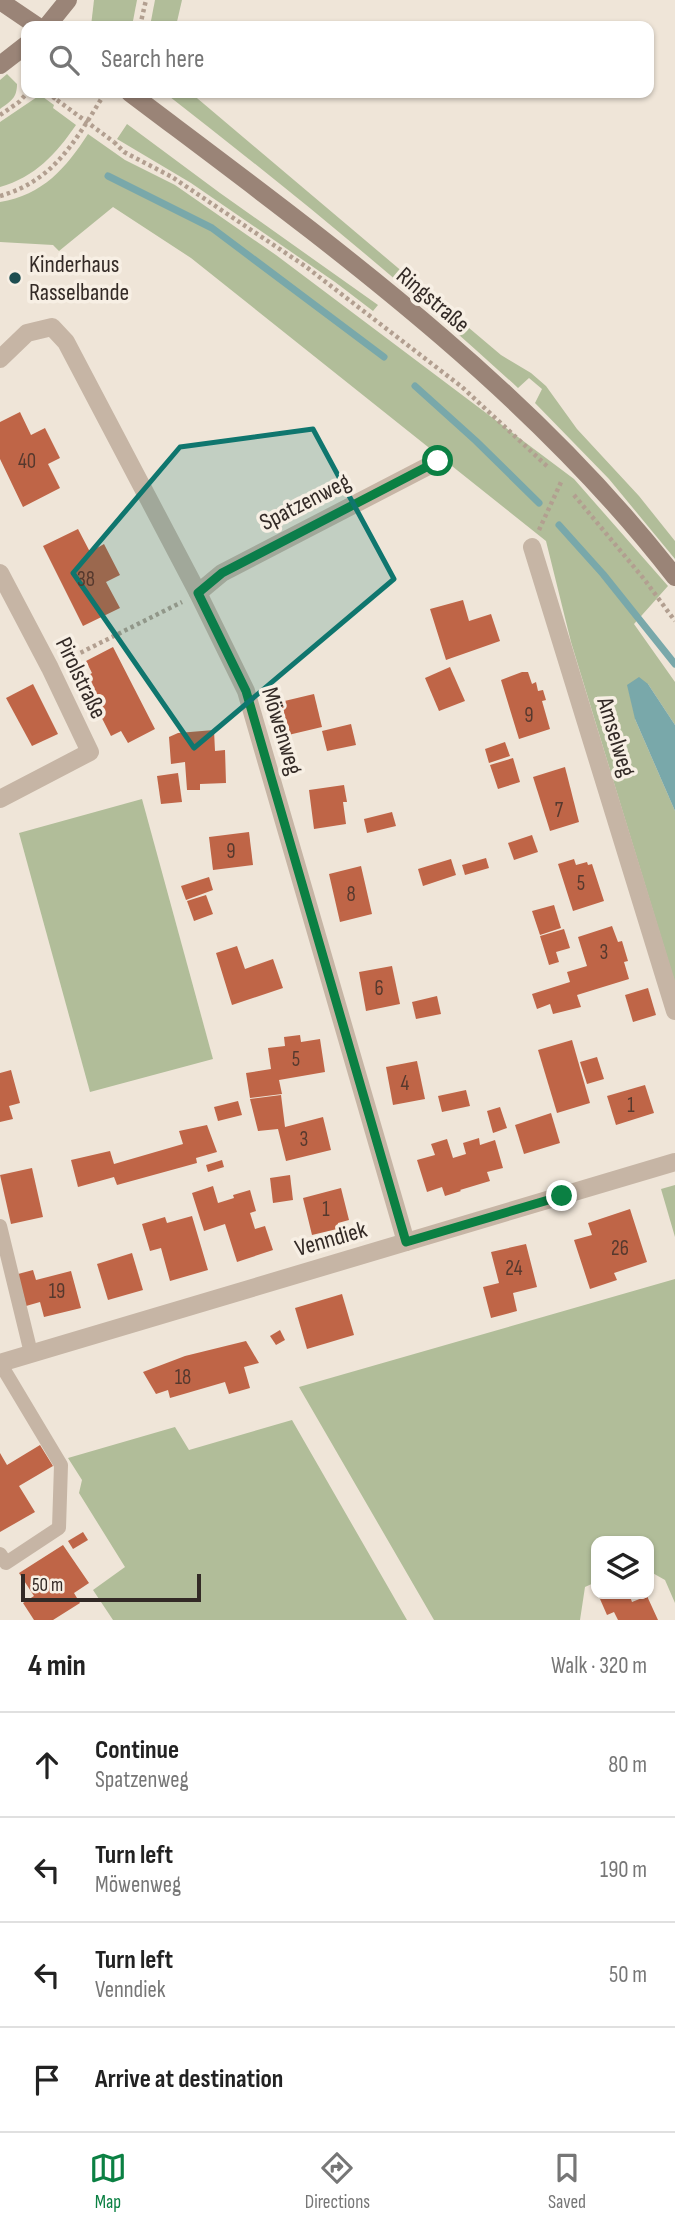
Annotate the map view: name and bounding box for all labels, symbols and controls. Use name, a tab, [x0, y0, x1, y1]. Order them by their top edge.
search box	[21, 21, 654, 98]
icon: search	[45, 41, 83, 79]
text: Search here	[101, 44, 204, 75]
place label: Kinderhaus Rasselbande	[29, 250, 129, 307]
street label: Ringstraße	[390, 261, 476, 339]
marker: Kinderhaus Rasselbande	[7, 270, 23, 286]
route start	[422, 445, 453, 476]
house number: 40	[18, 449, 36, 474]
street label: Spatzenweg	[255, 467, 355, 537]
house number: 38	[77, 567, 95, 592]
street label: Pirolstraße	[49, 633, 113, 723]
street label: Möwenweg	[255, 684, 309, 778]
street label: Amselweg	[590, 693, 642, 780]
house number: 9	[524, 703, 534, 728]
house number: 7	[555, 798, 564, 823]
house number: 9	[226, 839, 236, 864]
house number: 5	[577, 871, 585, 896]
house number: 8	[346, 882, 356, 907]
house number: 3	[600, 940, 608, 965]
house number: 6	[374, 976, 384, 1001]
house number: 5	[292, 1047, 300, 1072]
house number: 4	[401, 1071, 410, 1096]
house number: 1	[627, 1093, 635, 1118]
house number: 3	[300, 1127, 308, 1152]
route end	[546, 1180, 577, 1211]
house number: 1	[322, 1197, 330, 1222]
street label: Venndiek	[292, 1215, 370, 1263]
house number: 26	[611, 1236, 629, 1261]
house number: 24	[505, 1256, 523, 1281]
house number: 19	[49, 1279, 65, 1304]
house number: 18	[175, 1365, 191, 1390]
map controls	[591, 1536, 654, 1599]
button: layers	[591, 1536, 654, 1599]
scale bar	[21, 1571, 201, 1603]
text: 50 m	[32, 1574, 63, 1597]
text: 4 min	[28, 1648, 86, 1684]
text: Walk · 320 m	[551, 1652, 647, 1680]
text: Continue	[95, 1735, 179, 1766]
icon: ahead	[28, 1746, 66, 1784]
text: 80 m	[608, 1751, 647, 1779]
text: Spatzenweg	[95, 1766, 189, 1794]
text: Turn left	[95, 1840, 173, 1871]
icon: left	[28, 1851, 66, 1889]
text: 190 m	[600, 1856, 647, 1884]
text: Möwenweg	[95, 1871, 181, 1899]
text: Turn left	[95, 1945, 173, 1976]
icon: left	[28, 1956, 66, 1994]
text: 50 m	[609, 1961, 647, 1989]
text: Venndiek	[95, 1976, 165, 2004]
icon: arrive	[28, 2061, 66, 2099]
text: Arrive at destination	[95, 2064, 283, 2095]
tab: Map	[89, 2149, 127, 2214]
tab: Directions	[305, 2149, 370, 2214]
tab: Saved	[548, 2149, 586, 2214]

